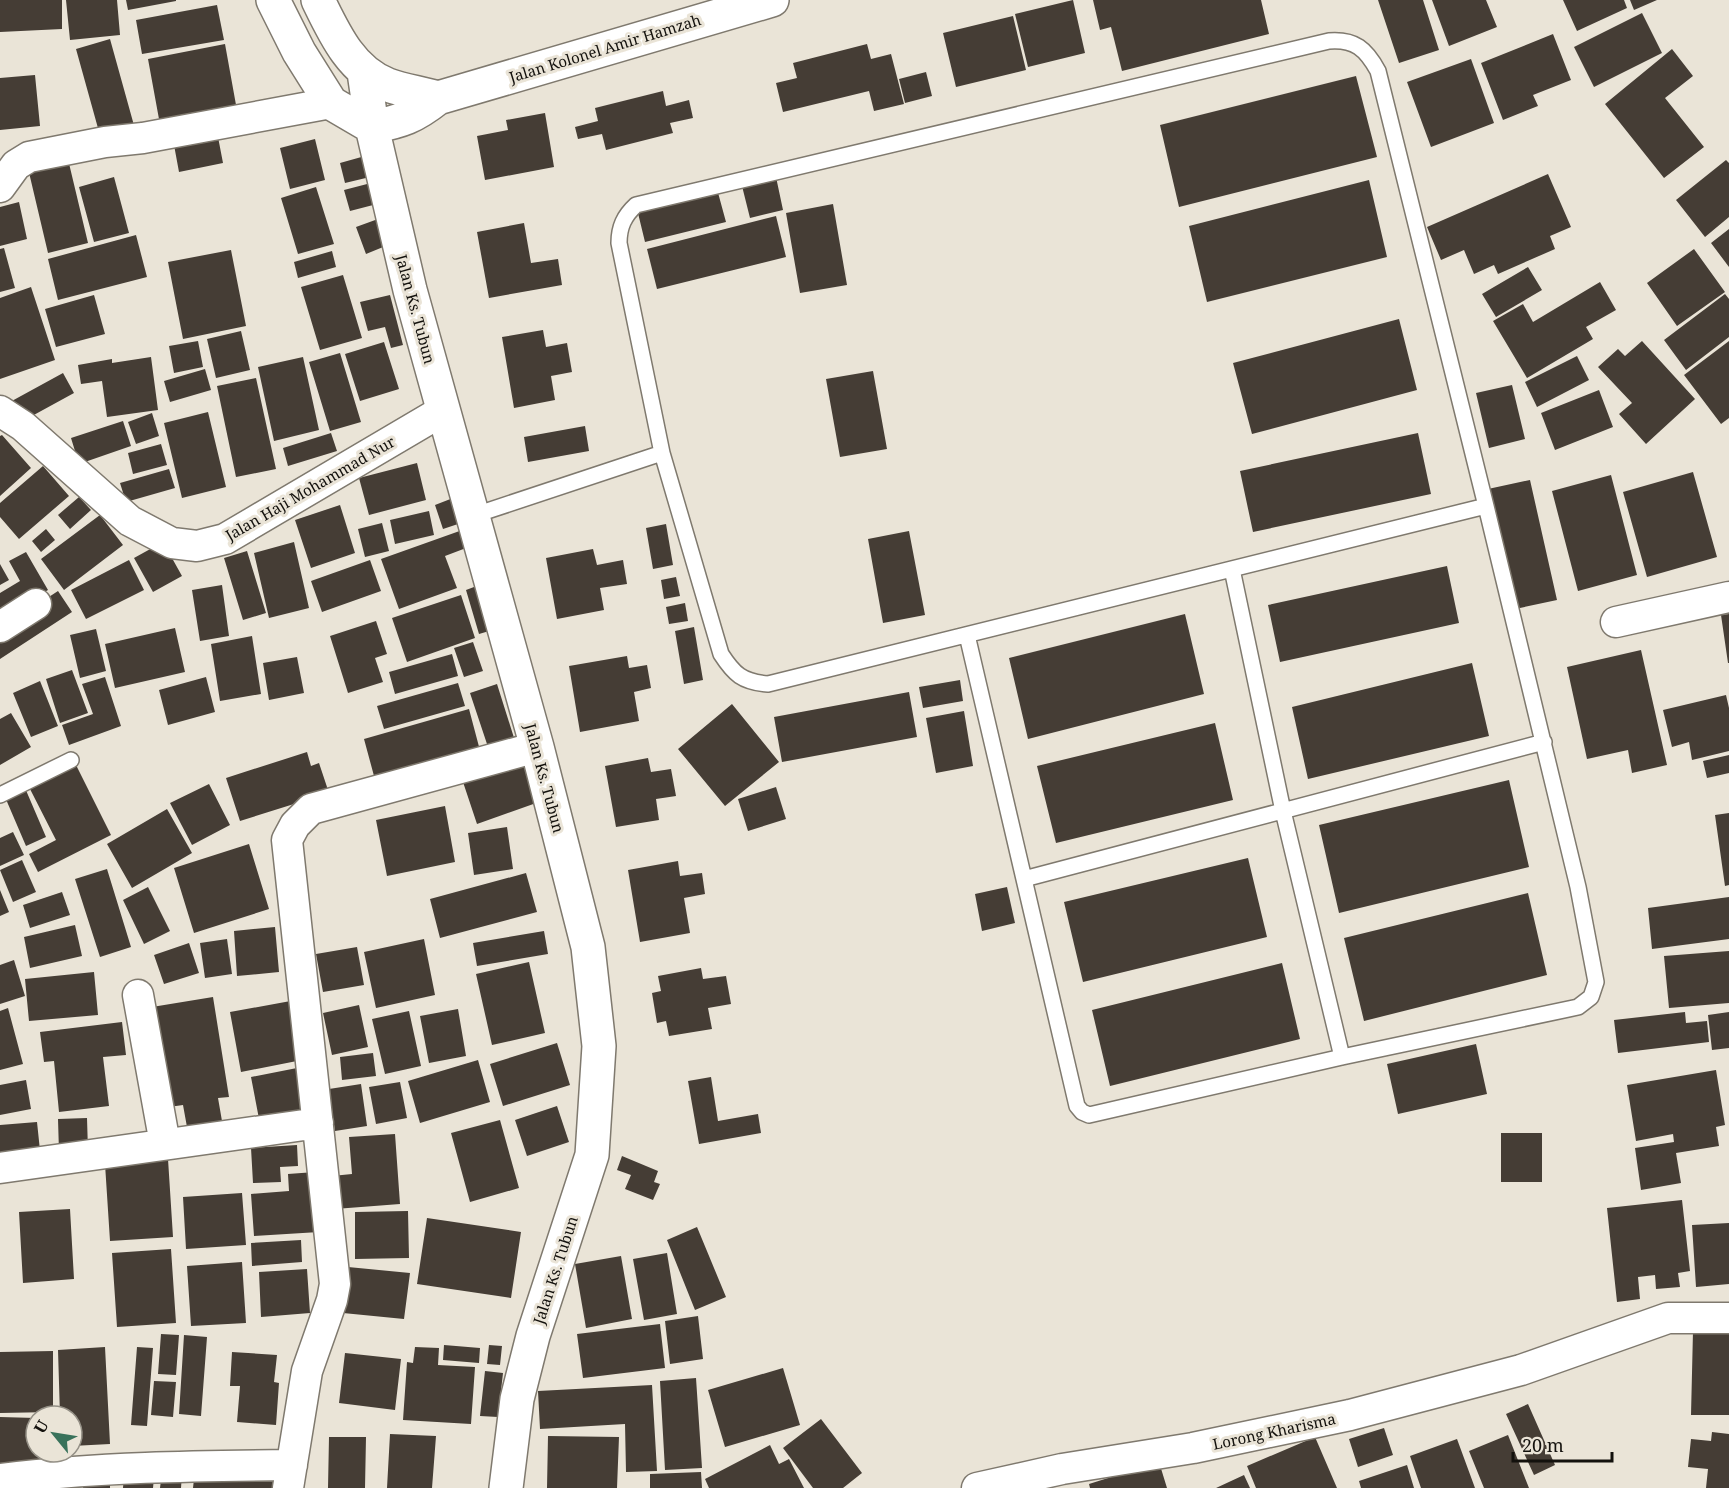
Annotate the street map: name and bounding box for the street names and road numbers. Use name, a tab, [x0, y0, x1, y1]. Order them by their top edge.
street label: Jalan Kolonel Amir Hamzah	[506, 9, 704, 87]
street label: Jalan Ks. Tubun	[392, 251, 440, 366]
street label: Jalan Haji Mohammad Nur	[221, 431, 398, 545]
street label: Jalan Ks. Tubun	[521, 720, 569, 835]
street label: Jalan Ks. Tubun	[528, 1213, 582, 1328]
street label: Lorong Kharisma	[1211, 1408, 1337, 1454]

